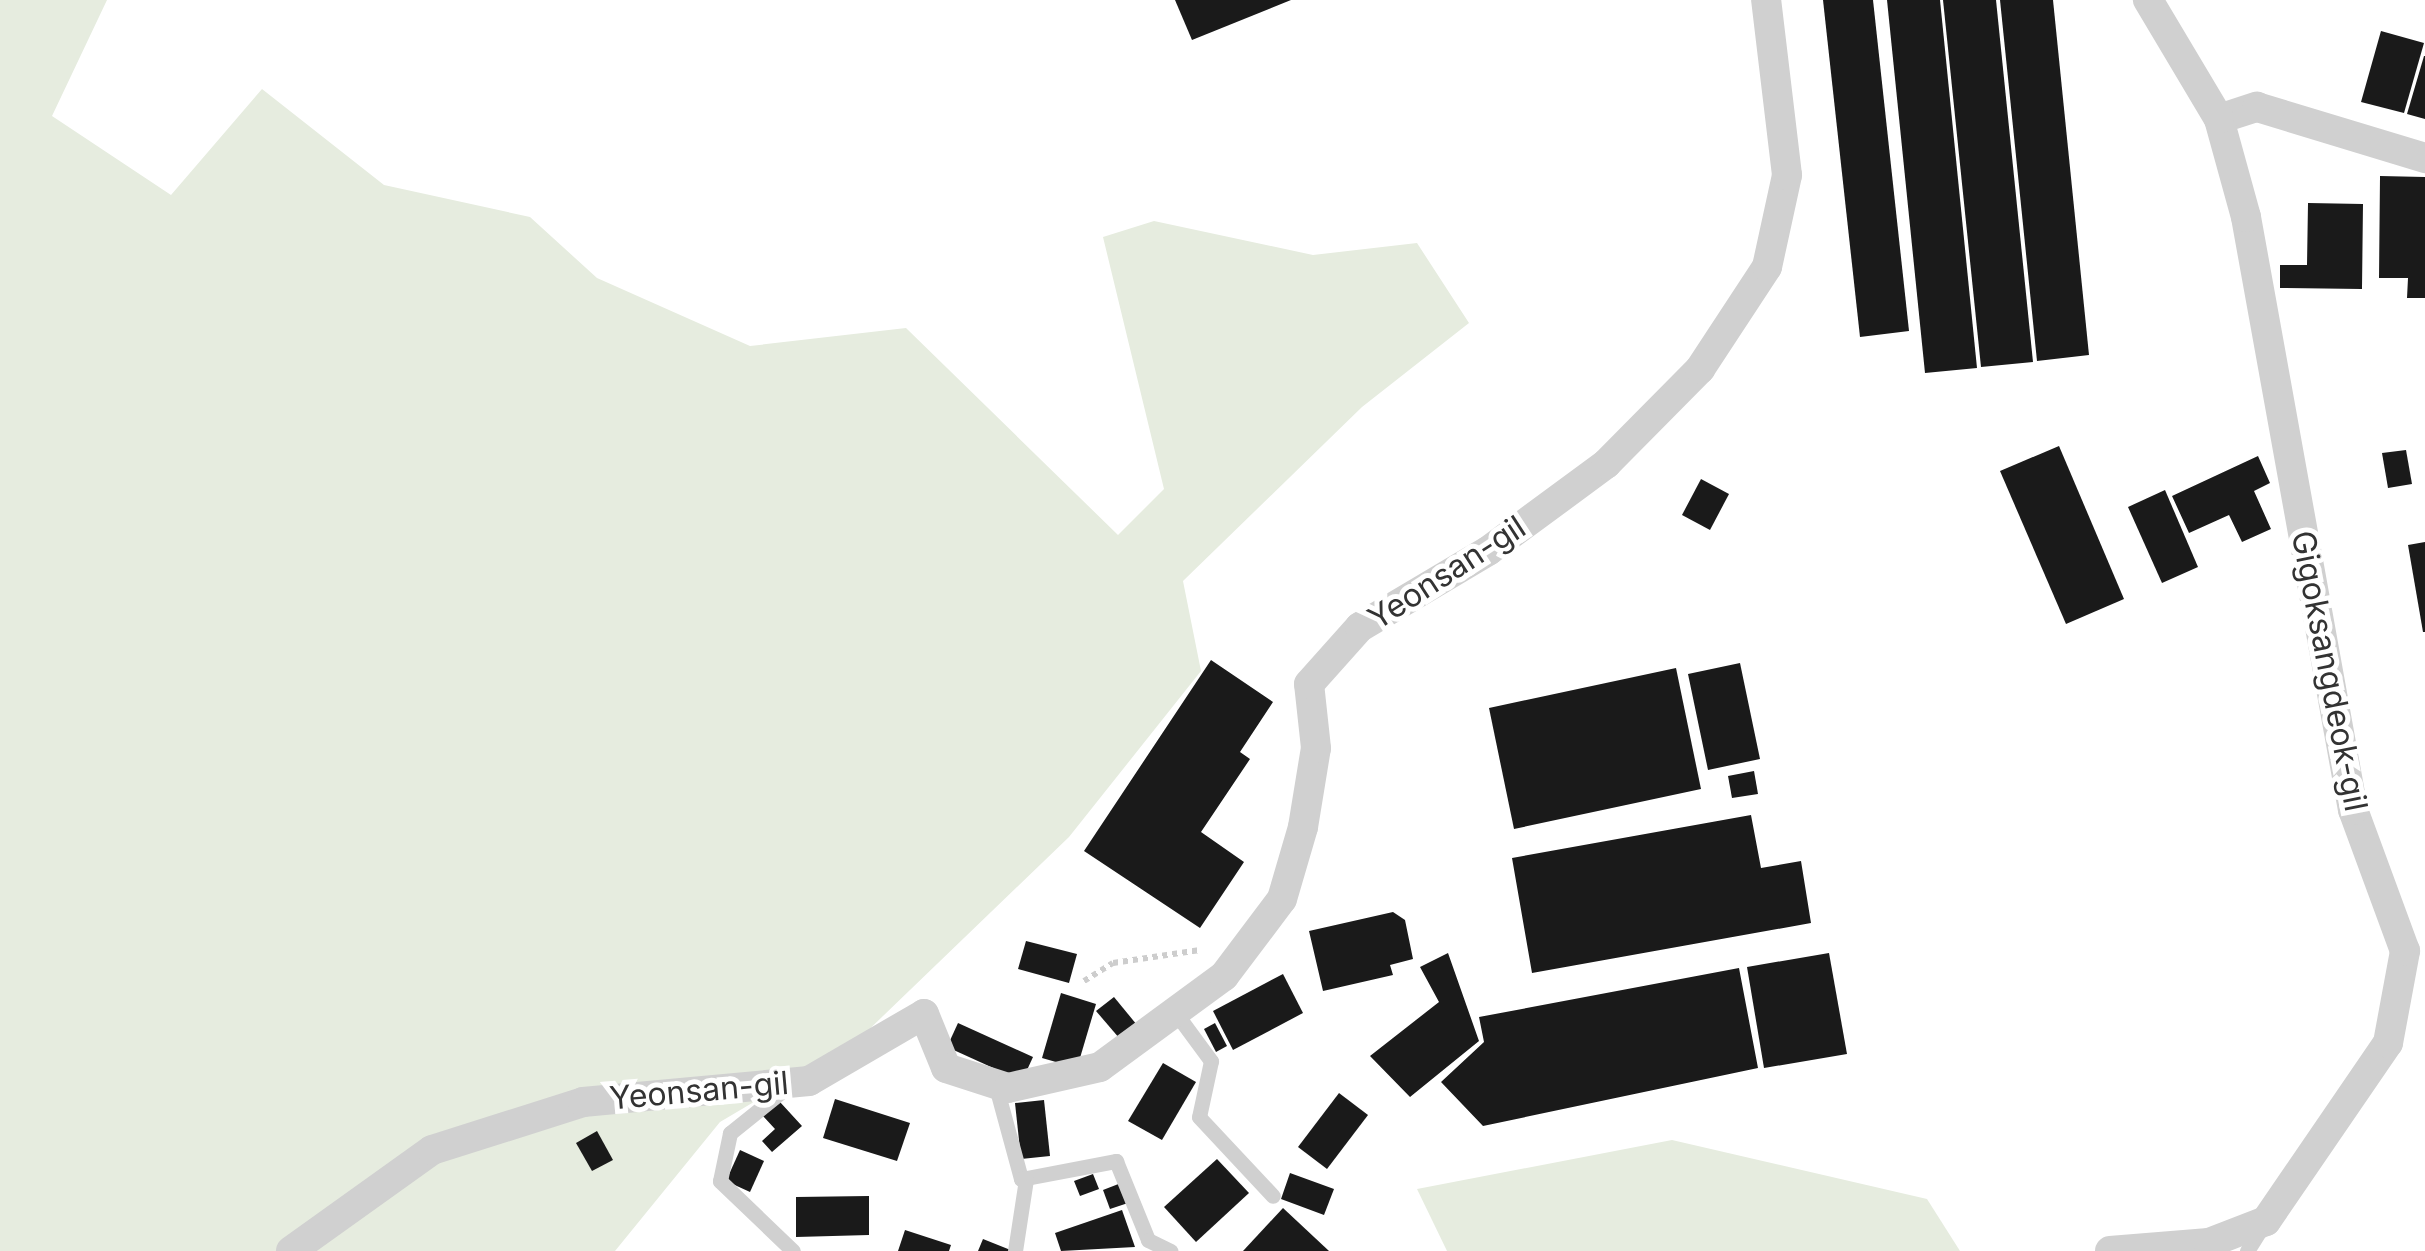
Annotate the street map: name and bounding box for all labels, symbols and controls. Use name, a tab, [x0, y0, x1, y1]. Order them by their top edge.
street label: Yeonsan-gil	[1361, 508, 1533, 638]
street label: Gigoksangdeok-gil	[2283, 528, 2375, 814]
street label: Yeonsan-gil	[608, 1064, 790, 1118]

